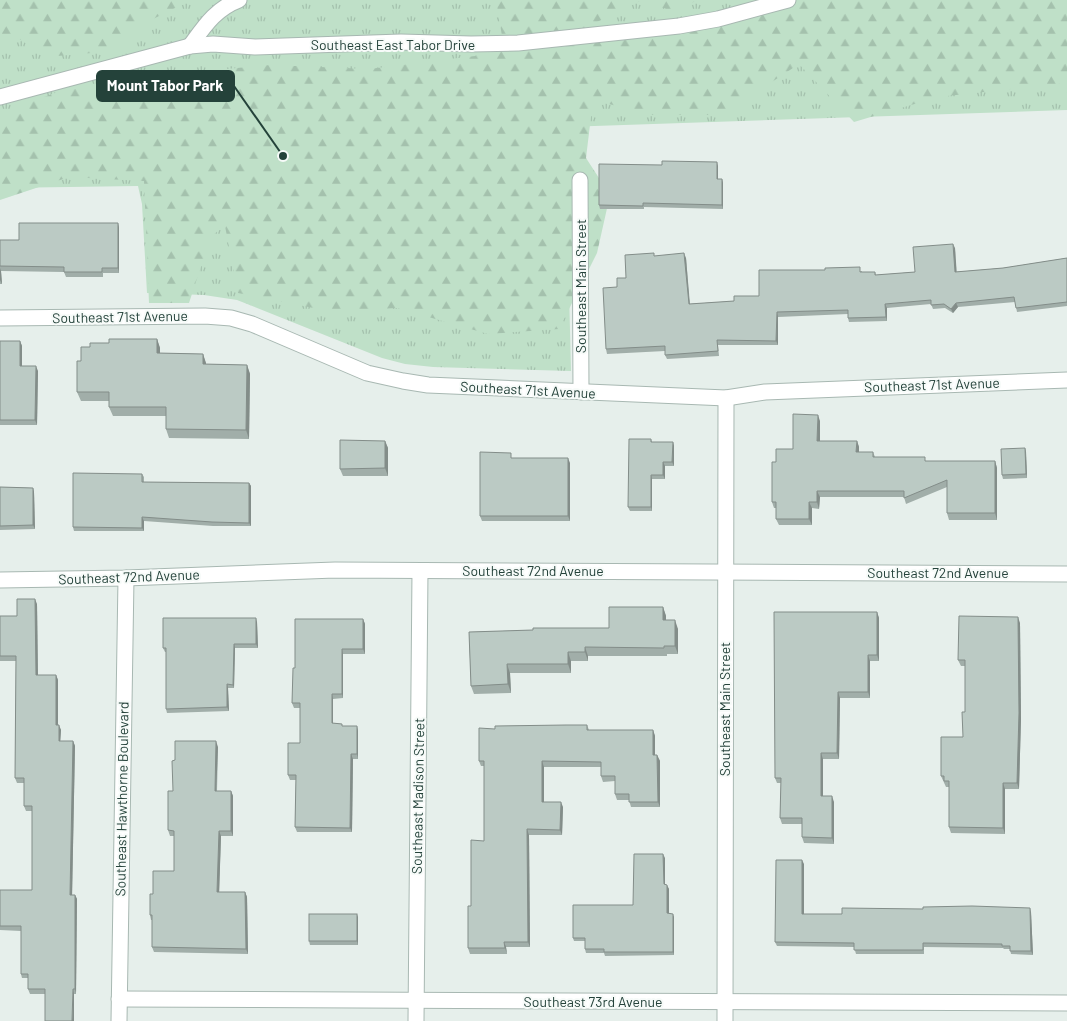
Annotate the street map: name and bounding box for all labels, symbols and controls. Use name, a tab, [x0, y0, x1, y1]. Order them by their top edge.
street label: Southeast East Tabor Drive	[311, 36, 475, 53]
callout: Mount Tabor Park	[97, 71, 234, 101]
text: Mount Tabor Park	[107, 76, 223, 94]
street label: Southeast Main Street	[572, 219, 589, 353]
street label: Southeast 71st Avenue	[52, 307, 188, 326]
street label: Southeast 71st Avenue	[864, 374, 1000, 395]
street label: Southeast 71st Avenue	[460, 377, 596, 402]
street label: Southeast 72nd Avenue	[462, 562, 604, 579]
street label: Southeast 72nd Avenue	[867, 564, 1009, 581]
street label: Southeast 72nd Avenue	[58, 566, 200, 587]
street label: Southeast Main Street	[716, 642, 733, 776]
street label: Southeast Hawthorne Boulevard	[111, 701, 132, 897]
street label: Southeast Madison Street	[408, 718, 427, 874]
street label: Southeast 73rd Avenue	[524, 993, 662, 1010]

